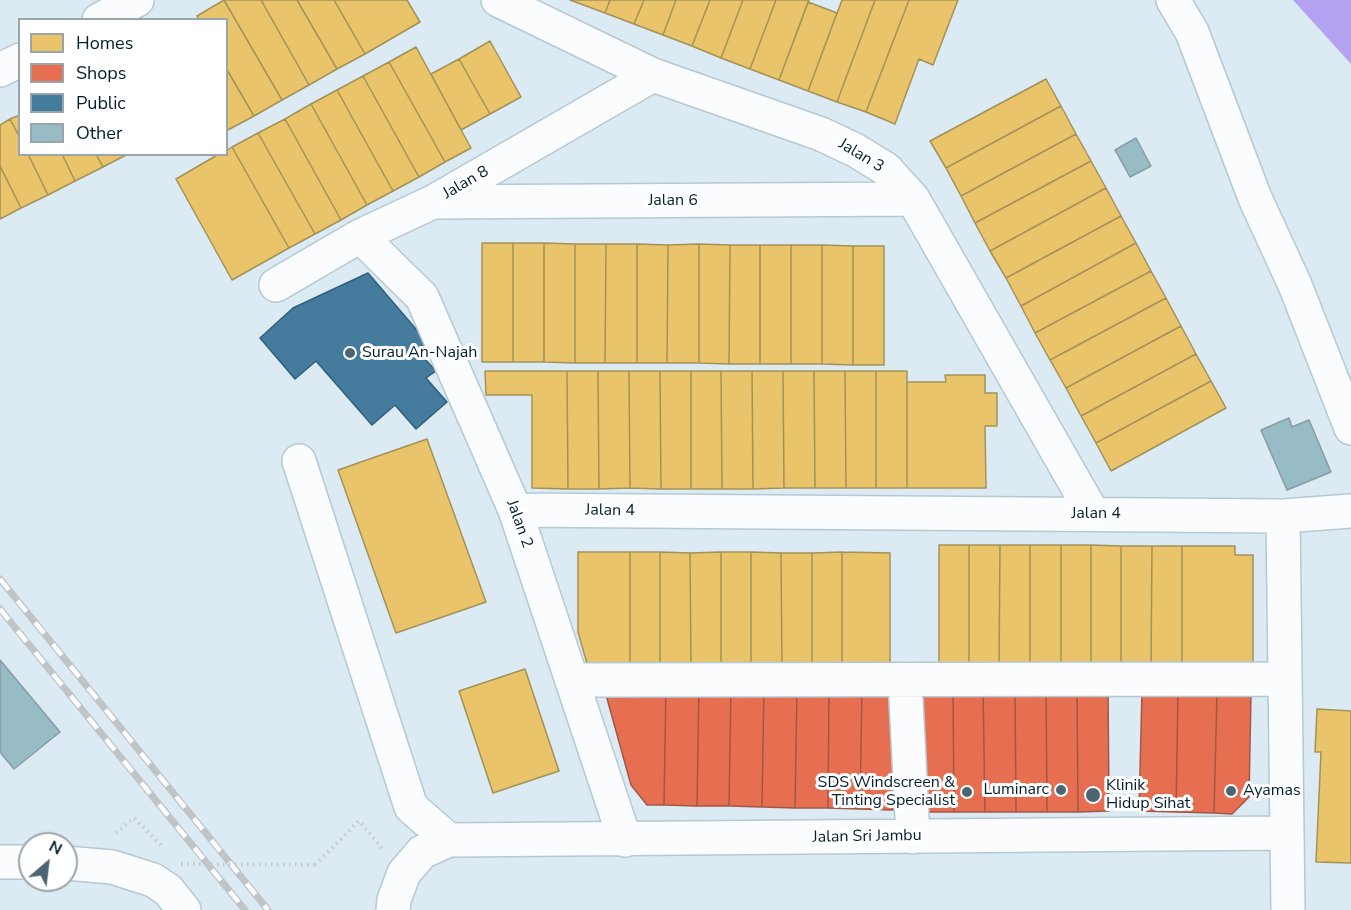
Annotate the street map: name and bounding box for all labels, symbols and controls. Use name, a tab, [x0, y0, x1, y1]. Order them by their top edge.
legend	[18, 18, 228, 156]
text: Homes	[76, 31, 133, 55]
text: Shops	[76, 61, 126, 85]
text: Public	[76, 91, 126, 115]
text: Other	[76, 121, 122, 145]
street label: Jalan 3	[835, 135, 887, 177]
street label: Jalan 8	[440, 162, 492, 204]
street label: Jalan 6	[648, 191, 698, 211]
place label: Surau An-Najah	[362, 343, 477, 363]
marker: Surau An-Najah	[343, 346, 357, 360]
street label: Jalan 2	[501, 497, 537, 551]
street label: Jalan 4	[585, 501, 635, 521]
street label: Jalan 4	[1071, 504, 1121, 524]
place label: SDS Windscreen & Tinting Specialist	[818, 773, 955, 811]
place label: Klinik Hidup Sihat	[1106, 776, 1190, 814]
place label: Luminarc	[983, 780, 1049, 800]
place label: Ayamas	[1243, 781, 1301, 801]
marker: Luminarc	[1054, 783, 1068, 797]
marker: Ayamas	[1224, 784, 1238, 798]
marker: SDS Windscreen & Tinting Specialist	[960, 785, 974, 799]
marker: Klinik Hidup Sihat	[1084, 786, 1102, 804]
street label: Jalan Sri Jambu	[812, 826, 922, 848]
north arrow	[18, 832, 78, 892]
text: N	[45, 835, 66, 860]

